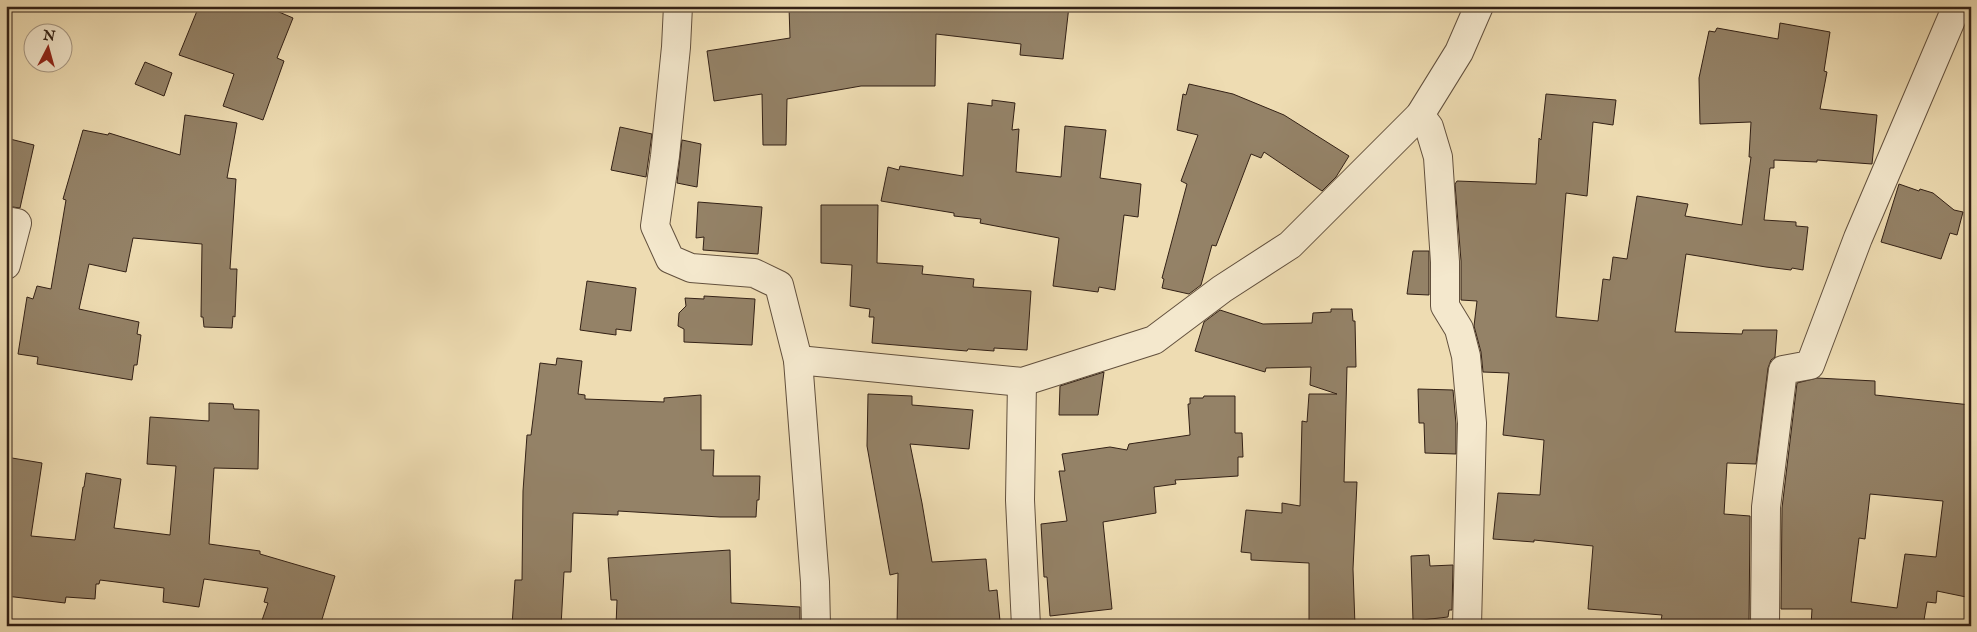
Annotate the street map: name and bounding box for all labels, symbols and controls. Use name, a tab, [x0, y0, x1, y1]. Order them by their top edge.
north arrow	[22, 22, 72, 72]
text: N	[41, 26, 56, 46]

